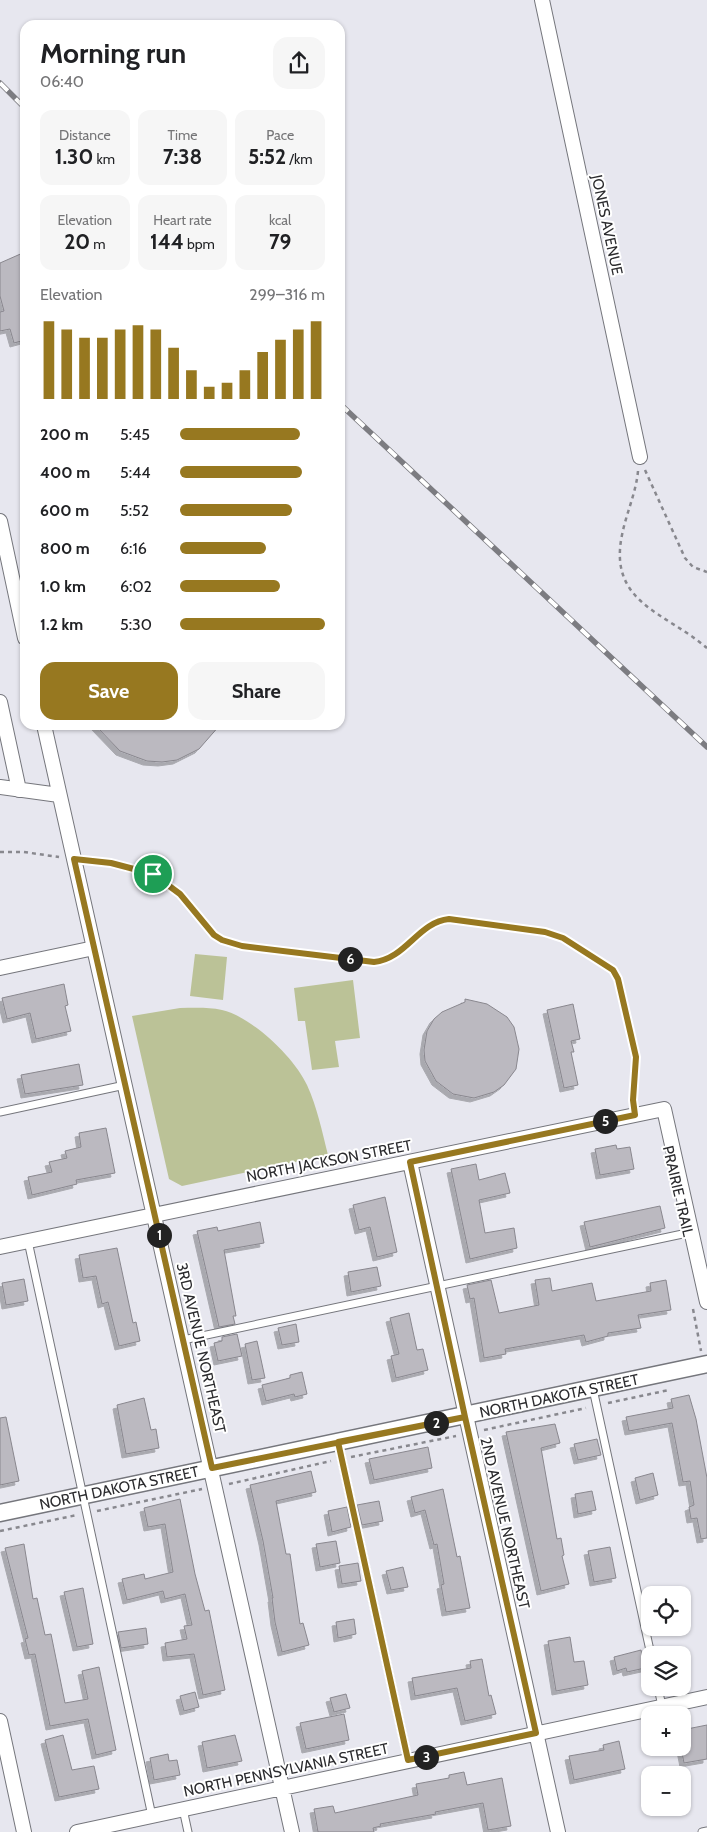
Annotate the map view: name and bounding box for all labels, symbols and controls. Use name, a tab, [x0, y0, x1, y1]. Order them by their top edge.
text: Morning run	[40, 36, 186, 70]
button: share	[273, 37, 325, 89]
text: 06:40	[40, 72, 84, 91]
text: Distance	[59, 126, 111, 144]
text: Time	[168, 126, 197, 144]
text: Pace	[266, 126, 294, 144]
text: 1.30	[55, 144, 93, 169]
text: 7:38	[163, 144, 202, 169]
text: 5:52	[248, 144, 286, 169]
text: km	[93, 150, 115, 168]
text: /km	[286, 150, 312, 168]
street label: JONES AVENUE	[587, 172, 626, 277]
text: Elevation	[57, 211, 112, 229]
text: Heart rate	[153, 211, 212, 229]
text: kcal	[269, 211, 291, 229]
text: 20	[64, 229, 90, 254]
text: 144	[150, 229, 184, 254]
text: 79	[269, 229, 291, 254]
text: m	[90, 235, 106, 253]
text: bpm	[184, 235, 215, 253]
text: Elevation	[40, 285, 103, 304]
text: 299–316 m	[249, 285, 325, 304]
text: 200 m	[40, 425, 89, 444]
text: 5:45	[120, 425, 150, 444]
text: 400 m	[40, 463, 90, 482]
text: 5:44	[120, 463, 150, 482]
text: 600 m	[40, 501, 89, 520]
text: 5:52	[120, 501, 149, 520]
text: 800 m	[40, 539, 90, 558]
text: 6:16	[120, 539, 147, 558]
text: 1.0 km	[40, 577, 86, 596]
text: 6:02	[120, 577, 152, 596]
text: 1.2 km	[40, 615, 83, 634]
text: 5:30	[120, 615, 152, 634]
button: Save	[40, 662, 178, 720]
button: Share	[188, 662, 325, 720]
pin	[132, 853, 174, 895]
icon: arrive	[139, 860, 167, 888]
pin: 6	[338, 946, 362, 972]
text: 6	[347, 950, 354, 968]
pin: 5	[592, 1108, 618, 1134]
text: 5	[602, 1112, 609, 1130]
street label: NORTH JACKSON STREET	[245, 1136, 413, 1186]
street label: PRAIRIE TRAIL	[659, 1144, 697, 1239]
pin: 1	[146, 1222, 172, 1248]
text: 1	[157, 1226, 162, 1244]
street label: 3RD AVENUE NORTHEAST	[173, 1261, 229, 1435]
street label: NORTH DAKOTA STREET	[478, 1370, 640, 1422]
pin: 2	[424, 1410, 448, 1436]
text: 2	[433, 1414, 440, 1432]
street label: 2ND AVENUE NORTHEAST	[476, 1435, 534, 1611]
street label: NORTH DAKOTA STREET	[38, 1462, 200, 1514]
map controls	[641, 1586, 691, 1816]
button: locate	[641, 1586, 691, 1636]
button: layers	[641, 1646, 691, 1696]
button: +	[641, 1706, 691, 1756]
street label: NORTH PENNSYLVANIA STREET	[182, 1739, 390, 1801]
pin: 3	[414, 1744, 438, 1770]
text: 3	[423, 1748, 430, 1766]
button: −	[641, 1766, 691, 1816]

